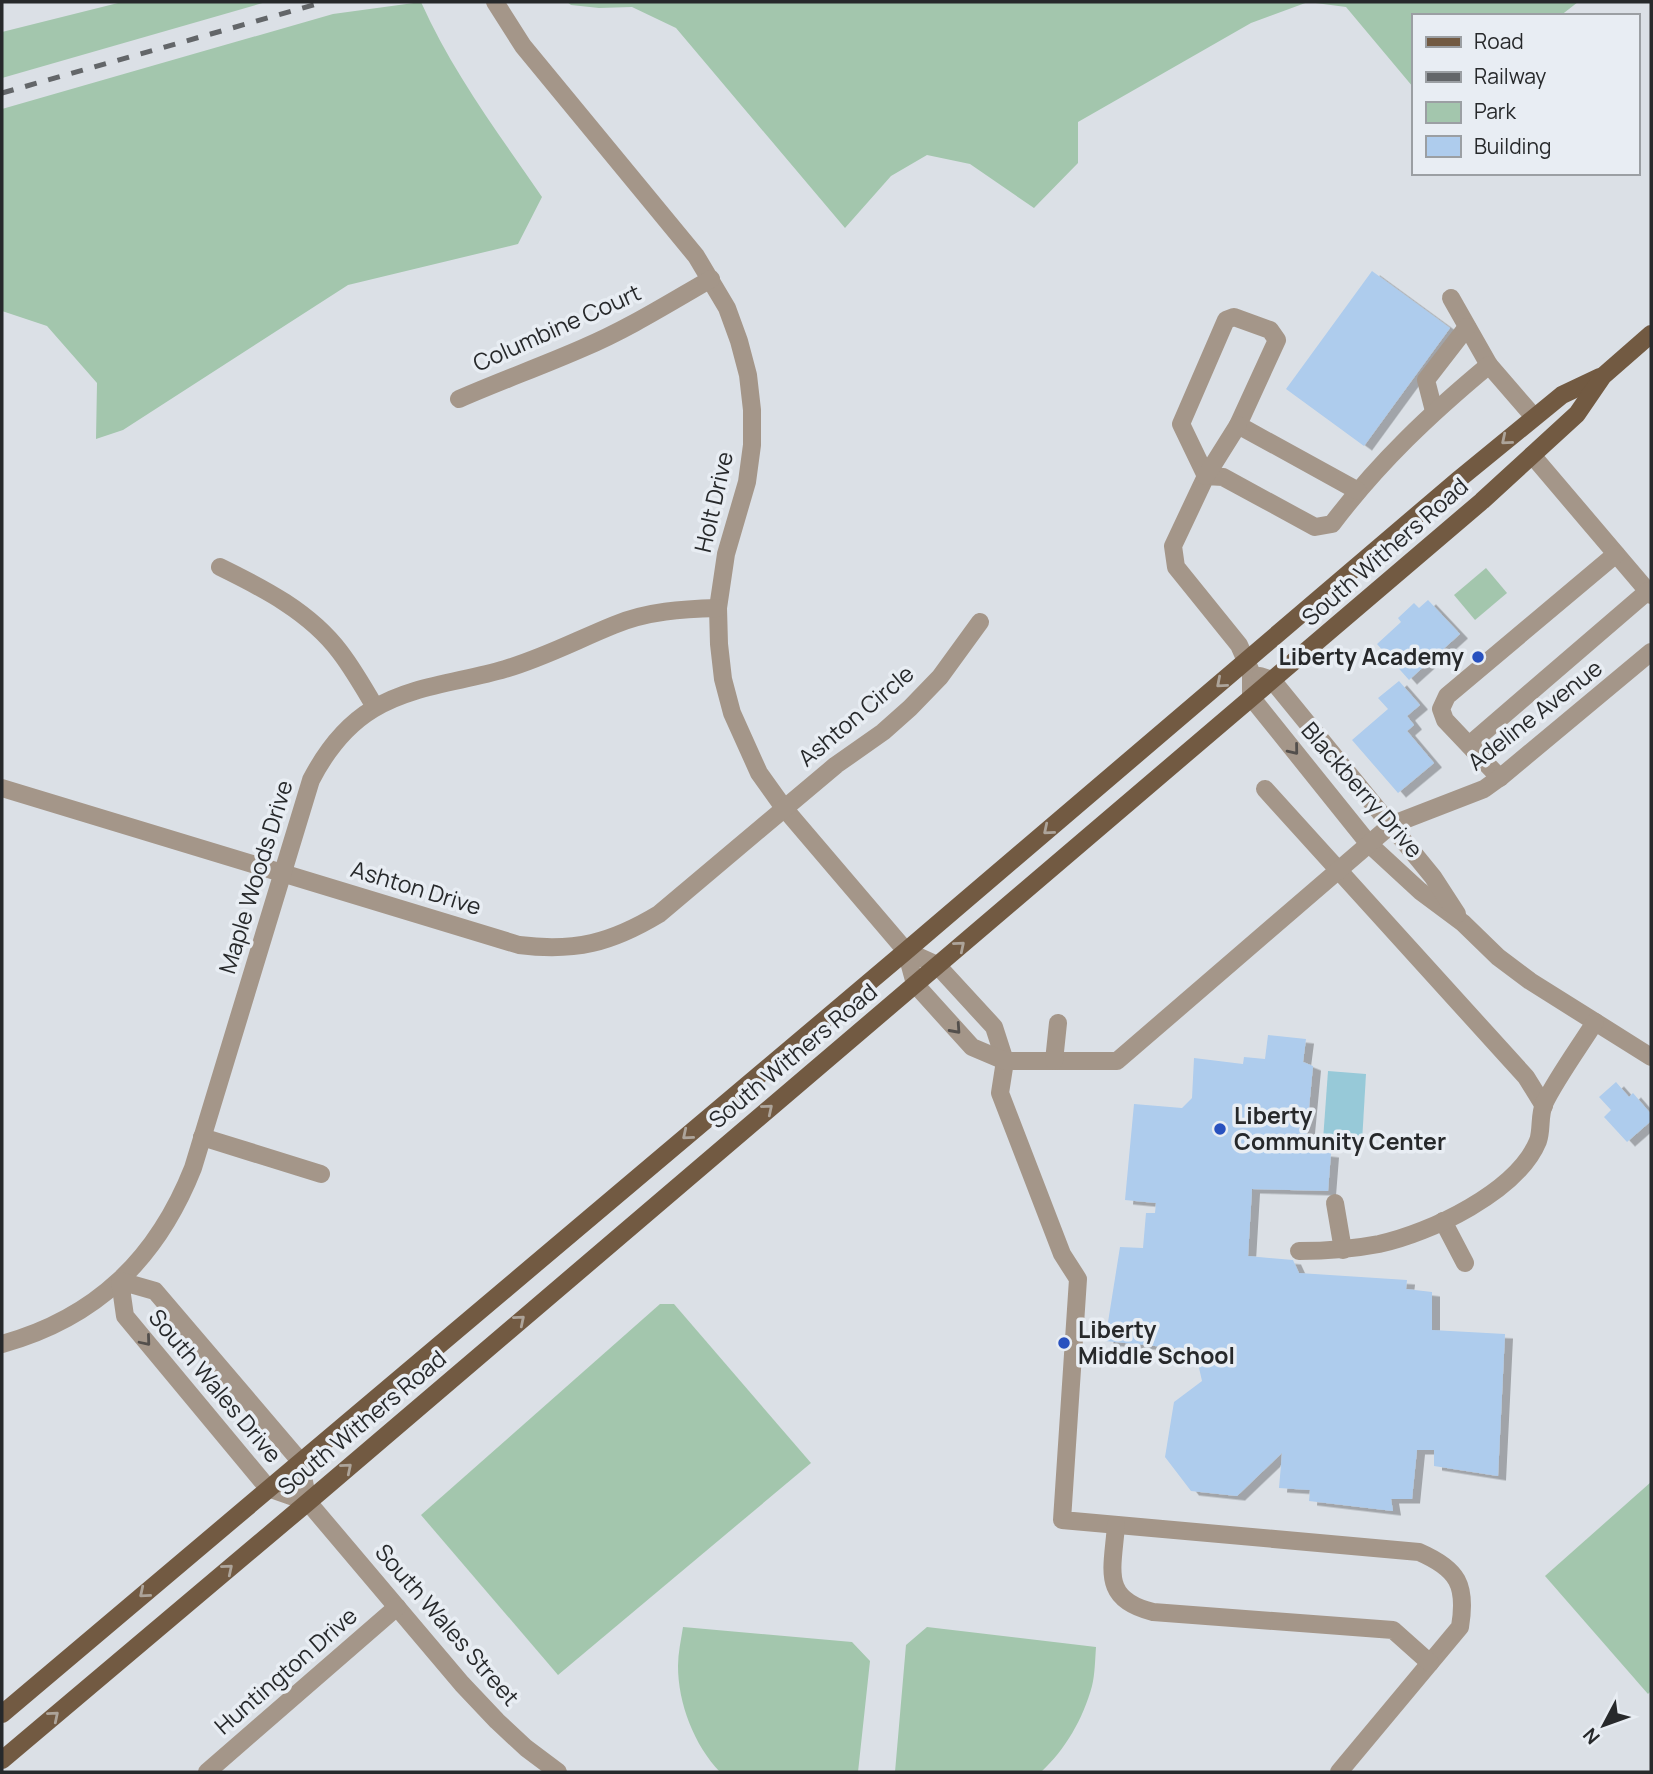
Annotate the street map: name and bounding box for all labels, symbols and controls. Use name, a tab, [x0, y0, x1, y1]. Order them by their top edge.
legend	[1412, 14, 1639, 175]
text: Road	[1474, 27, 1524, 55]
text: Railway	[1474, 62, 1546, 90]
text: Park	[1474, 97, 1516, 125]
text: Building	[1474, 132, 1551, 160]
street label: Columbine Court	[468, 276, 646, 378]
one-way arrow	[1502, 432, 1514, 445]
street label: Holt Drive	[686, 448, 740, 555]
street label: South Withers Road	[1294, 470, 1474, 632]
place label: Liberty Academy	[1279, 640, 1464, 672]
marker: Liberty Academy	[1470, 649, 1486, 665]
street label: Adeline Avenue	[1460, 651, 1608, 777]
street label: Ashton Circle	[791, 657, 920, 773]
one-way arrow	[1216, 674, 1228, 687]
street label: Blackberry Drive	[1295, 715, 1431, 864]
one-way arrow	[1285, 743, 1298, 755]
street label: Maple Woods Drive	[210, 776, 300, 977]
one-way arrow	[1043, 822, 1056, 834]
street label: Ashton Drive	[347, 852, 485, 922]
one-way arrow	[951, 942, 964, 954]
street label: South Withers Road	[701, 975, 883, 1135]
one-way arrow	[947, 1021, 960, 1034]
place label: Liberty Community Center	[1234, 1099, 1446, 1157]
one-way arrow	[760, 1105, 773, 1117]
marker: Liberty Community Center	[1212, 1121, 1228, 1137]
one-way arrow	[682, 1127, 695, 1139]
street label: South Wales Drive	[142, 1302, 290, 1469]
place label: Liberty Middle School	[1078, 1313, 1235, 1371]
one-way arrow	[512, 1316, 525, 1328]
one-way arrow	[138, 1333, 150, 1346]
marker: Liberty Middle School	[1056, 1335, 1072, 1351]
street label: South Withers Road	[270, 1342, 452, 1502]
one-way arrow	[339, 1464, 352, 1476]
street label: South Wales Street	[368, 1536, 527, 1712]
one-way arrow	[220, 1565, 233, 1577]
one-way arrow	[139, 1585, 152, 1597]
street label: Huntington Drive	[207, 1599, 364, 1741]
north arrow	[1569, 1690, 1639, 1760]
one-way arrow	[46, 1712, 59, 1724]
text: N	[1577, 1722, 1605, 1750]

